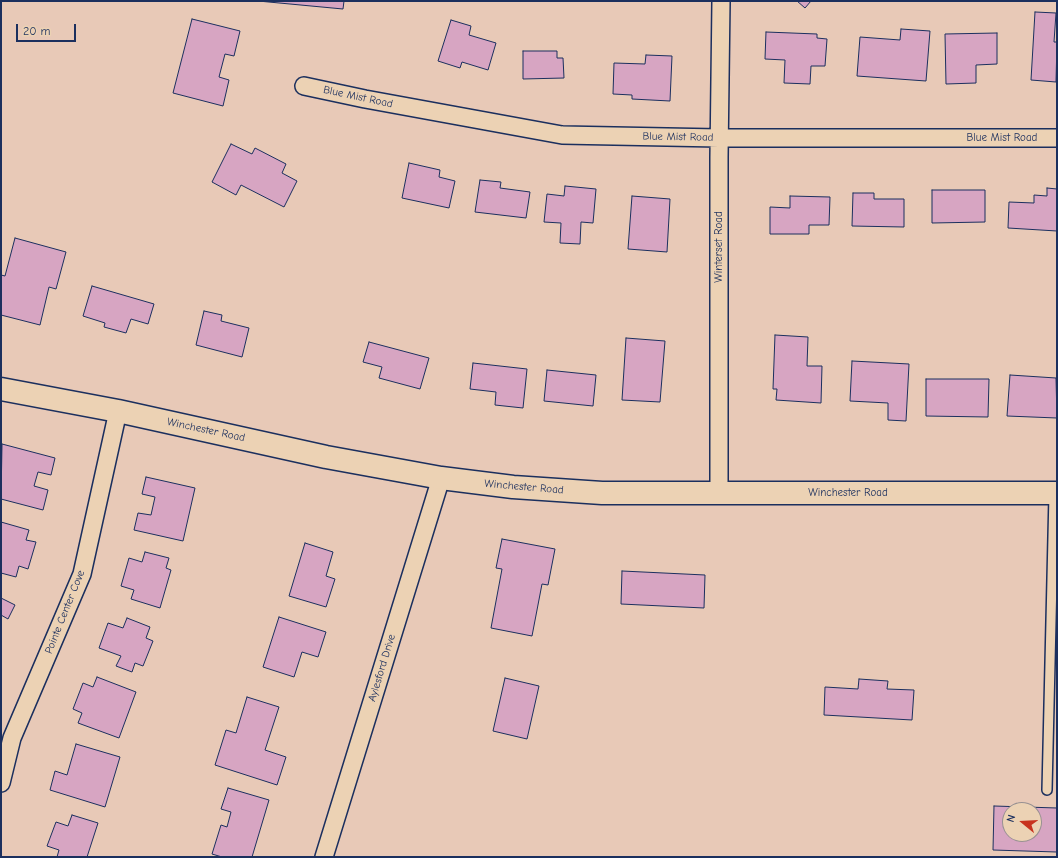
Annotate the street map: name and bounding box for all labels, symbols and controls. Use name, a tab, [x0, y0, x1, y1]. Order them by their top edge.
scale bar	[18, 16, 78, 42]
text: 20 m	[23, 24, 51, 38]
street label: Blue Mist Road	[322, 83, 394, 111]
street label: Blue Mist Road	[642, 130, 714, 144]
street label: Blue Mist Road	[967, 131, 1037, 145]
street label: Winterset Road	[712, 211, 726, 283]
street label: Winchester Road	[166, 415, 246, 445]
street label: Winchester Road	[484, 477, 564, 497]
street label: Winchester Road	[808, 486, 888, 500]
street label: Pointe Center Cove	[42, 568, 88, 656]
street label: Aylesford Drive	[365, 633, 399, 703]
north arrow	[1002, 802, 1042, 842]
text: N	[1004, 813, 1018, 824]

